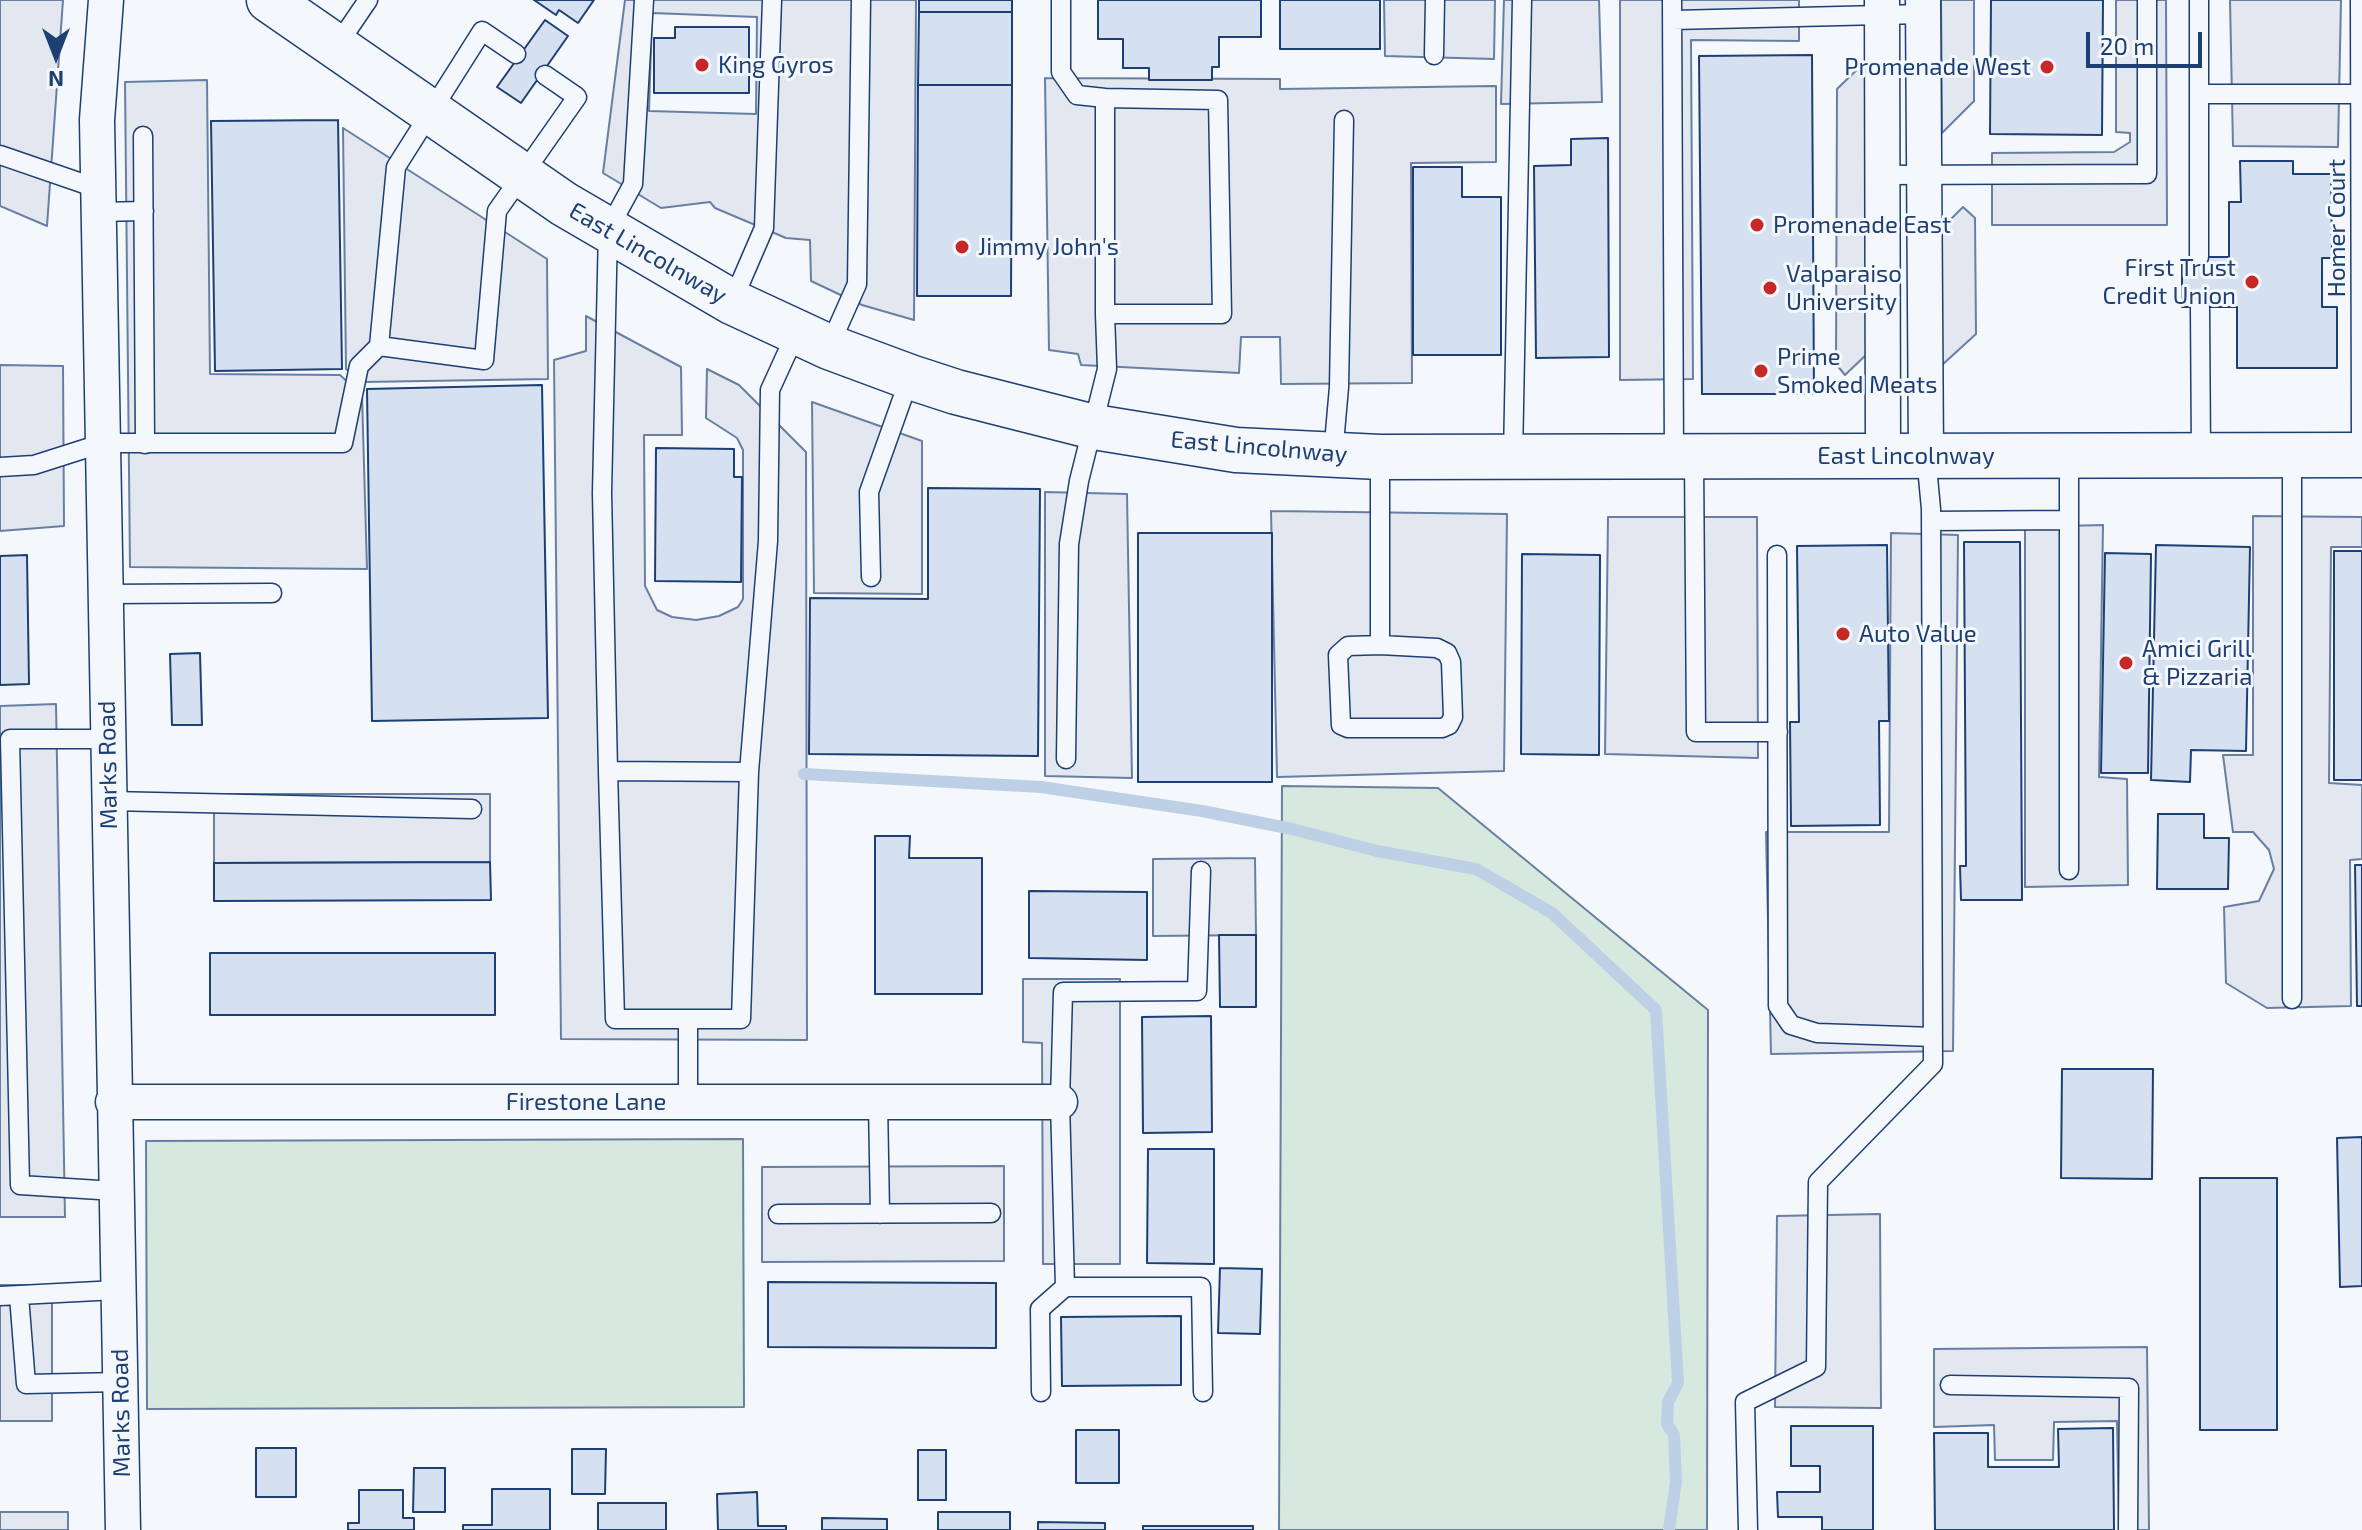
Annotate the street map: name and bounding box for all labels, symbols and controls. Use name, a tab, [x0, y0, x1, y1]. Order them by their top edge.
north arrow	[16, 16, 96, 96]
scale bar	[2090, 16, 2206, 66]
text: 20 m	[2100, 31, 2154, 60]
place label: King Gyros	[718, 51, 834, 79]
place label: Promenade West	[1844, 53, 2031, 81]
marker: King Gyros	[693, 56, 711, 74]
marker: Promenade West	[2038, 58, 2056, 76]
text: N	[48, 67, 64, 93]
street label: Homer Court	[2323, 159, 2351, 297]
street label: East Lincolnway	[564, 196, 732, 310]
place label: Promenade East	[1773, 211, 1951, 239]
marker: Promenade East	[1748, 216, 1766, 234]
place label: Jimmy John's	[978, 233, 1119, 261]
marker: Jimmy John's	[953, 238, 971, 256]
place label: First Trust Credit Union	[2102, 254, 2236, 310]
place label: Valparaiso University	[1786, 260, 1902, 316]
marker: First Trust Credit Union	[2243, 273, 2261, 291]
marker: Valparaiso University	[1761, 279, 1779, 297]
place label: Prime Smoked Meats	[1777, 343, 1937, 399]
marker: Prime Smoked Meats	[1752, 362, 1770, 380]
street label: East Lincolnway	[1169, 425, 1349, 469]
street label: East Lincolnway	[1817, 442, 1995, 470]
place label: Auto Value	[1859, 620, 1977, 648]
marker: Auto Value	[1834, 625, 1852, 643]
place label: Amici Grill & Pizzaria	[2142, 635, 2252, 691]
marker: Amici Grill & Pizzaria	[2117, 654, 2135, 672]
street label: Marks Road	[92, 700, 124, 830]
street label: Firestone Lane	[506, 1088, 666, 1116]
street label: Marks Road	[105, 1348, 137, 1478]

